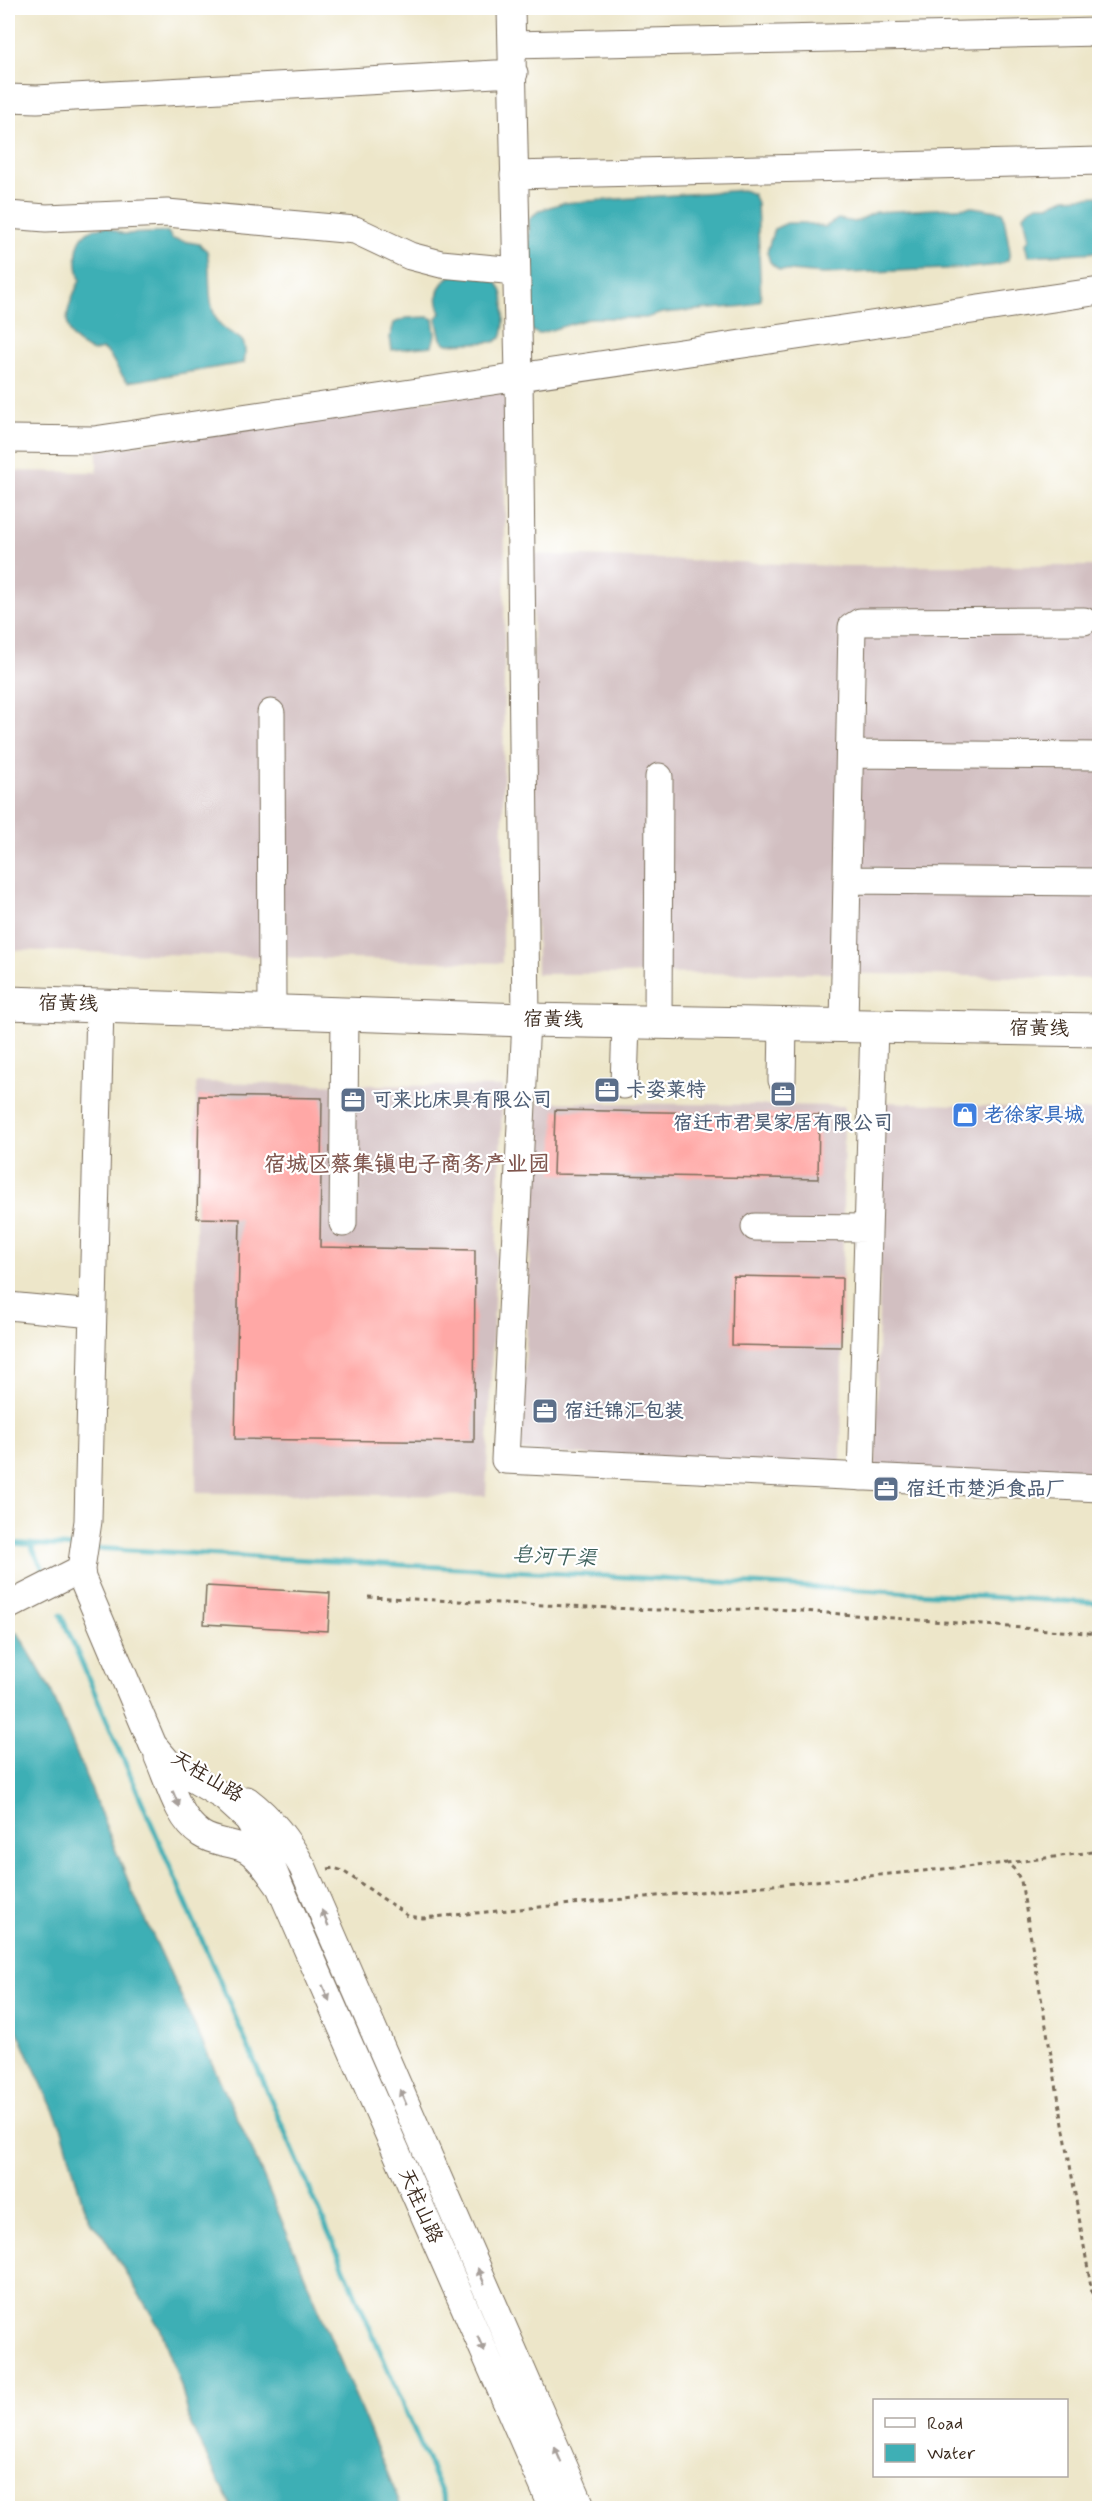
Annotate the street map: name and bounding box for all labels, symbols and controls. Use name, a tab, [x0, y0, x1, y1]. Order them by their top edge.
street label: 宿黄线	[38, 990, 98, 1018]
street label: 宿黄线	[523, 1006, 583, 1034]
street label: 宿黄线	[1009, 1015, 1069, 1043]
office icon: 卡姿莱特	[592, 1075, 622, 1105]
place label: 卡姿莱特	[626, 1077, 706, 1104]
office icon: 宿迁市君昊家居有限公司	[768, 1079, 798, 1109]
office icon: 可来比床具有限公司	[338, 1085, 368, 1115]
place label: 可来比床具有限公司	[372, 1087, 552, 1114]
shop icon: 老徐家具城	[950, 1100, 980, 1130]
place label: 老徐家具城	[984, 1102, 1084, 1129]
place label: 宿迁市君昊家居有限公司	[673, 1110, 893, 1137]
district label: 宿城区蔡集镇电子商务产业园	[264, 1151, 550, 1179]
office icon: 宿迁锦汇包装	[530, 1396, 560, 1426]
place label: 宿迁锦汇包装	[564, 1398, 684, 1425]
office icon: 宿迁市楚沪食品厂	[871, 1474, 901, 1504]
place label: 宿迁市楚沪食品厂	[906, 1476, 1066, 1503]
water label: 皂河干渠	[511, 1541, 599, 1573]
street label: 天柱山路	[166, 1745, 249, 1810]
one-way arrow	[172, 1790, 181, 1808]
one-way arrow	[320, 1909, 330, 1927]
one-way arrow	[322, 1984, 331, 2002]
one-way arrow	[398, 2088, 407, 2106]
street label: 天柱山路	[391, 2164, 449, 2249]
one-way arrow	[475, 2267, 485, 2285]
one-way arrow	[476, 2336, 486, 2354]
legend	[873, 2399, 1068, 2477]
text: Road	[927, 2412, 963, 2436]
text: Water	[927, 2442, 976, 2466]
one-way arrow	[553, 2445, 563, 2463]

